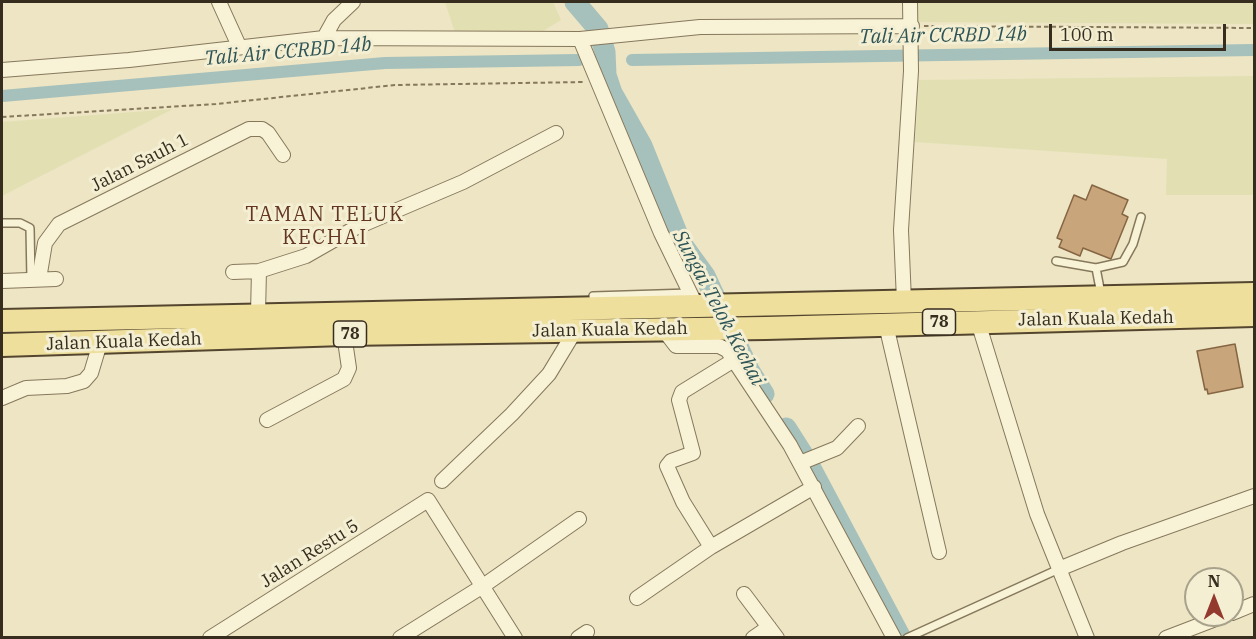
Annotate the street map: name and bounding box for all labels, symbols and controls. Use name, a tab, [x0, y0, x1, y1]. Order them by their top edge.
scale bar	[1052, 12, 1229, 50]
water label: Tali Air CCRBD 14b	[859, 23, 1027, 49]
text: 100 m	[1060, 23, 1114, 46]
water label: Tali Air CCRBD 14b	[203, 33, 373, 71]
street label: Jalan Sauh 1	[88, 129, 192, 197]
district label: TAMAN TELUK KECHAI	[245, 203, 405, 250]
water label: Sungai Telok Kechai	[667, 226, 769, 390]
street label: Jalan Kuala Kedah	[1018, 307, 1174, 331]
road number: 78	[922, 309, 956, 335]
street label: Jalan Kuala Kedah	[532, 318, 688, 342]
road number: 78	[334, 321, 366, 347]
street label: Jalan Kuala Kedah	[46, 328, 202, 356]
street label: Jalan Restu 5	[257, 515, 363, 593]
north arrow	[1184, 567, 1244, 627]
text: N	[1208, 571, 1220, 591]

